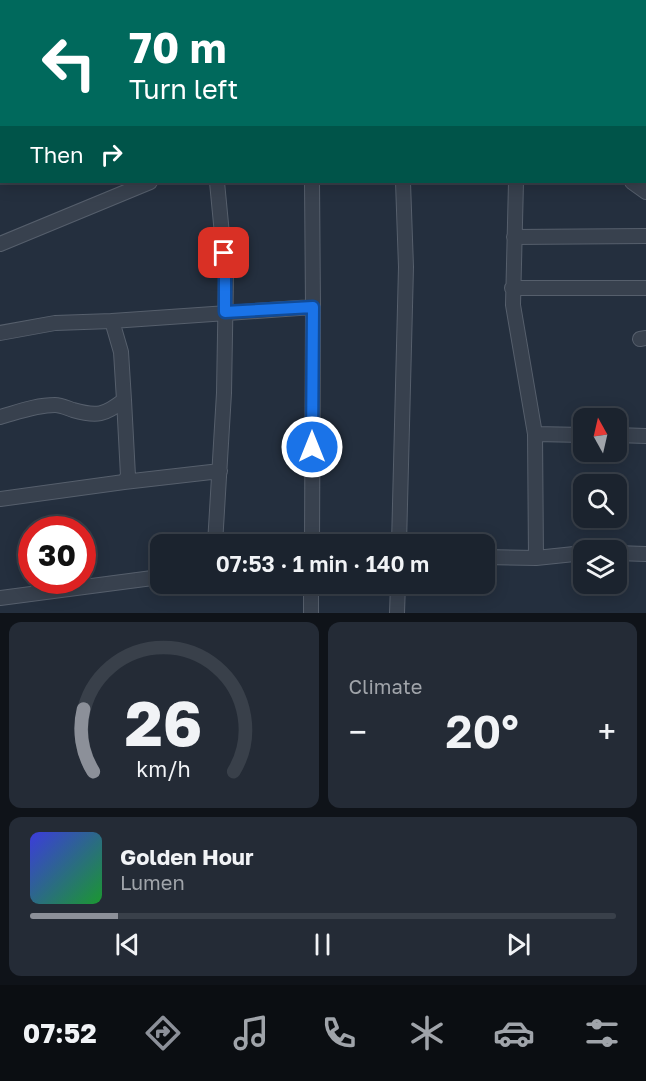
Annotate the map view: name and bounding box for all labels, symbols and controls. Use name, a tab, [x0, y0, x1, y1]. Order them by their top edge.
text: 70 m	[129, 22, 226, 72]
icon: left	[30, 24, 108, 102]
text: Turn left	[129, 73, 238, 105]
icon: right	[95, 138, 128, 171]
text: Then	[30, 141, 83, 168]
pin	[198, 227, 249, 278]
icon: arrive	[207, 236, 240, 269]
north arrow	[573, 408, 627, 462]
map controls	[573, 408, 627, 594]
position arrow	[280, 415, 344, 479]
button: search	[573, 474, 627, 528]
speed limit sign: 30	[18, 516, 96, 594]
button: layers	[573, 540, 627, 594]
text: 07:53 · 1 min · 140 m	[216, 550, 429, 577]
text: Climate	[349, 674, 422, 698]
text: 26	[125, 685, 203, 760]
text: 20°	[446, 704, 519, 758]
text: −	[349, 712, 367, 751]
text: +	[598, 712, 616, 751]
text: km/h	[136, 756, 191, 782]
text: Golden Hour	[120, 843, 254, 870]
text: Lumen	[120, 870, 185, 894]
icon: previous	[111, 928, 144, 961]
icon: pause	[306, 928, 339, 961]
icon: next	[502, 928, 535, 961]
icon: directions	[142, 1012, 184, 1054]
icon: music	[230, 1012, 272, 1054]
icon: phone	[318, 1012, 360, 1054]
icon: climate	[406, 1012, 448, 1054]
icon: car	[493, 1012, 535, 1054]
icon: filters	[581, 1012, 623, 1054]
text: 07:52	[23, 1017, 97, 1049]

